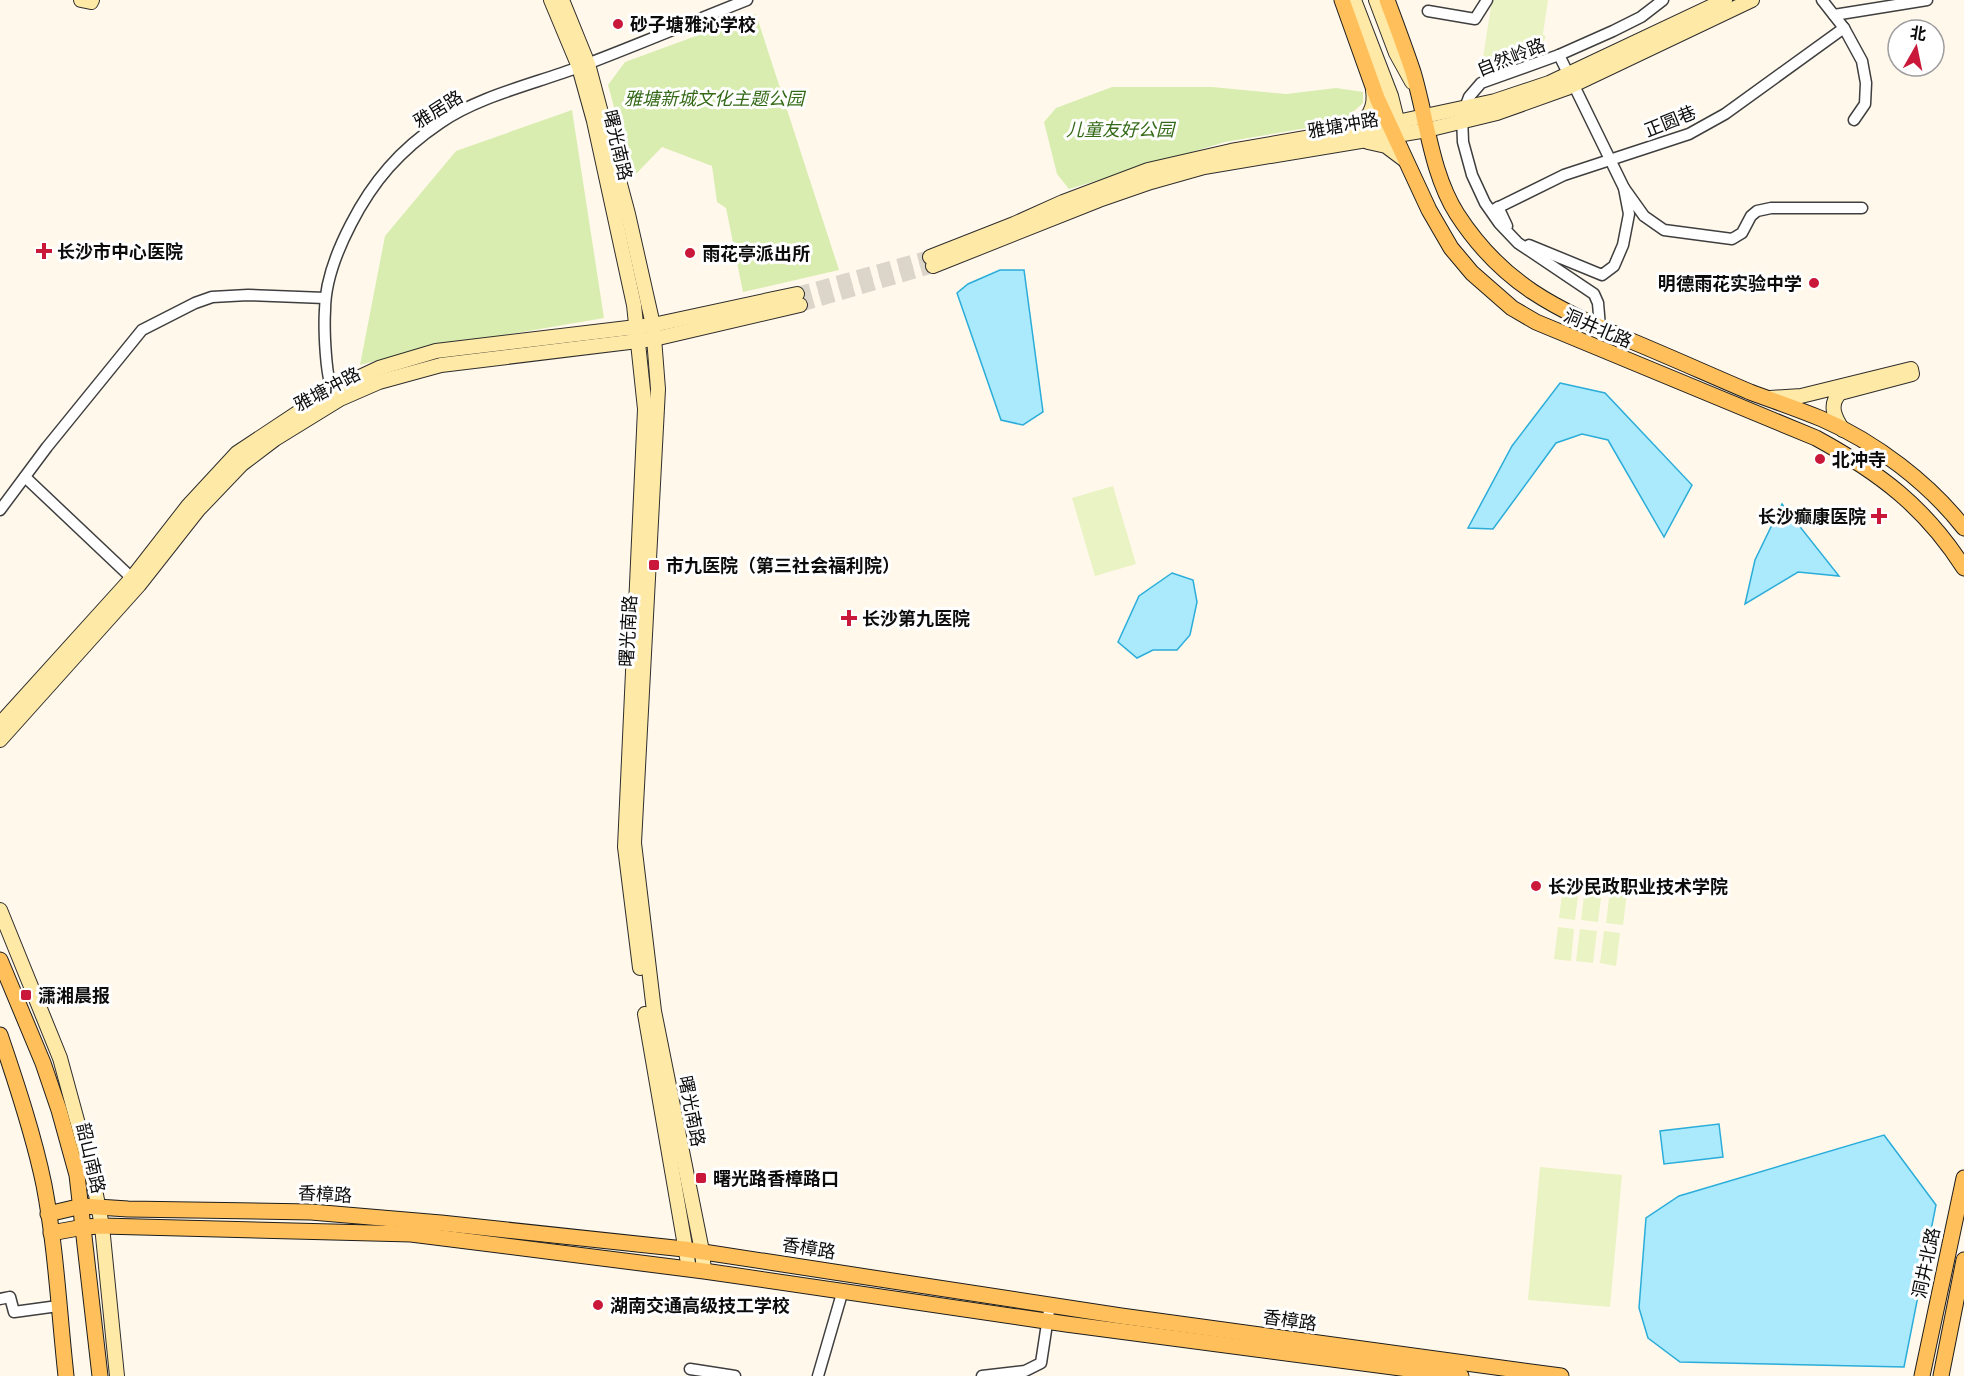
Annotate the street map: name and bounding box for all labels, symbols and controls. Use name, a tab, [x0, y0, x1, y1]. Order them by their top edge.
place label: 砂子塘雅沁学校	[630, 14, 756, 35]
marker: 砂子塘雅沁学校	[611, 17, 625, 31]
north arrow	[1886, 18, 1946, 78]
text: 北	[1909, 23, 1928, 44]
street label: 自然岭路	[1474, 34, 1548, 80]
street label: 雅居路	[410, 86, 466, 132]
park label: 雅塘新城文化主题公园	[624, 88, 807, 109]
street label: 正圆巷	[1641, 101, 1699, 141]
street label: 曙光南路	[600, 108, 636, 182]
street label: 雅塘冲路	[1306, 108, 1380, 142]
park label: 儿童友好公园	[1066, 119, 1177, 140]
place label: 长沙市中心医院	[57, 241, 183, 262]
marker: 长沙市中心医院	[35, 242, 53, 260]
place label: 雨花亭派出所	[702, 243, 810, 264]
marker: 雨花亭派出所	[683, 246, 697, 260]
place label: 明德雨花实验中学	[1658, 273, 1802, 294]
marker: 明德雨花实验中学	[1807, 276, 1821, 290]
street label: 洞井北路	[1561, 304, 1635, 352]
street label: 雅塘冲路	[290, 363, 364, 415]
place label: 北冲寺	[1832, 449, 1886, 470]
marker: 北冲寺	[1813, 452, 1827, 466]
place label: 长沙癫康医院	[1758, 506, 1866, 527]
marker: 长沙癫康医院	[1870, 507, 1888, 525]
place label: 市九医院（第三社会福利院）	[666, 555, 900, 576]
marker: 市九医院（第三社会福利院）	[647, 558, 661, 572]
street label: 曙光南路	[616, 594, 640, 668]
place label: 长沙第九医院	[862, 608, 970, 629]
marker: 长沙第九医院	[840, 609, 858, 627]
place label: 长沙民政职业技术学院	[1548, 876, 1728, 897]
marker: 长沙民政职业技术学院	[1529, 879, 1543, 893]
place label: 潇湘晨报	[38, 985, 110, 1006]
marker: 潇湘晨报	[19, 988, 33, 1002]
street label: 曙光南路	[675, 1074, 709, 1148]
street label: 韶山南路	[73, 1121, 109, 1195]
place label: 曙光路香樟路口	[713, 1168, 839, 1189]
marker: 曙光路香樟路口	[694, 1171, 708, 1185]
street label: 香樟路	[297, 1182, 353, 1206]
street label: 洞井北路	[1908, 1226, 1944, 1300]
street label: 香樟路	[781, 1233, 837, 1263]
place label: 湖南交通高级技工学校	[610, 1295, 790, 1316]
marker: 湖南交通高级技工学校	[591, 1298, 605, 1312]
street label: 香樟路	[1262, 1306, 1318, 1334]

